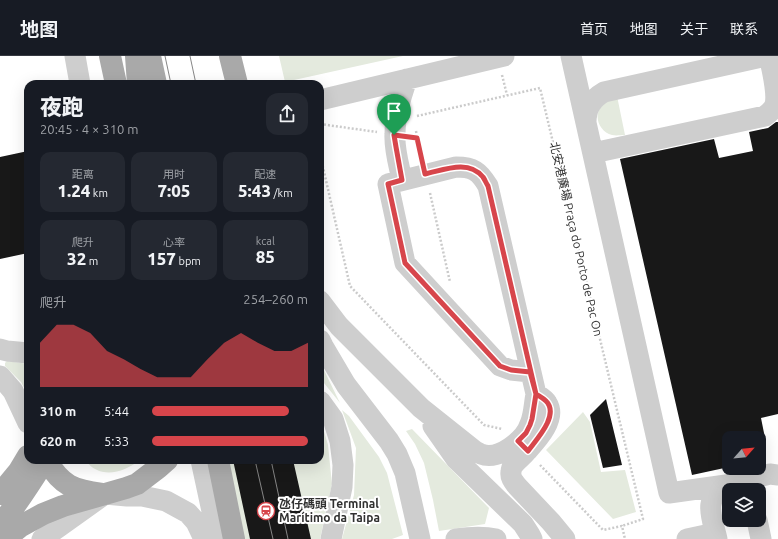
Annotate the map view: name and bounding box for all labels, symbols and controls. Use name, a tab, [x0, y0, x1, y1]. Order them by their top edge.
text: 地图	[20, 18, 58, 40]
text: 首页	[580, 21, 608, 37]
text: 地图	[630, 21, 658, 37]
text: 关于	[680, 21, 708, 37]
text: 联系	[730, 21, 758, 37]
button: share	[266, 93, 308, 135]
text: 夜跑	[40, 94, 84, 119]
pin	[377, 94, 411, 135]
icon: arrive	[383, 100, 405, 122]
text: 20:45 · 4 × 310 m	[40, 122, 139, 136]
street label: 北安港廣場 Praça do Porto de Pac On	[548, 140, 605, 337]
text: 距离	[72, 168, 94, 180]
text: 用时	[163, 168, 185, 180]
text: 配速	[254, 168, 276, 180]
text: 1.24	[57, 181, 90, 200]
text: 7:05	[158, 181, 190, 200]
text: 5:43	[238, 181, 271, 200]
text: km	[90, 187, 108, 199]
text: /km	[271, 187, 293, 199]
text: kcal	[256, 235, 275, 247]
text: 爬升	[72, 236, 94, 248]
text: 心率	[163, 236, 185, 248]
text: 85	[256, 247, 275, 266]
text: 32	[67, 249, 86, 268]
text: 157	[147, 249, 176, 268]
text: m	[86, 255, 98, 267]
text: bpm	[176, 255, 201, 267]
text: 254–260 m	[243, 292, 308, 306]
text: 爬升	[40, 295, 66, 309]
text: 310 m	[40, 404, 76, 418]
text: 5:44	[104, 404, 129, 418]
north arrow	[722, 431, 766, 475]
map controls	[722, 431, 766, 527]
text: 620 m	[40, 434, 76, 448]
text: 5:33	[104, 434, 129, 448]
button: layers	[722, 483, 766, 527]
place label: 氹仔碼頭 Terminal Marítimo da Taipa	[279, 497, 380, 524]
station icon: 氹仔碼頭 Terminal Marítimo da Taipa	[256, 501, 276, 521]

